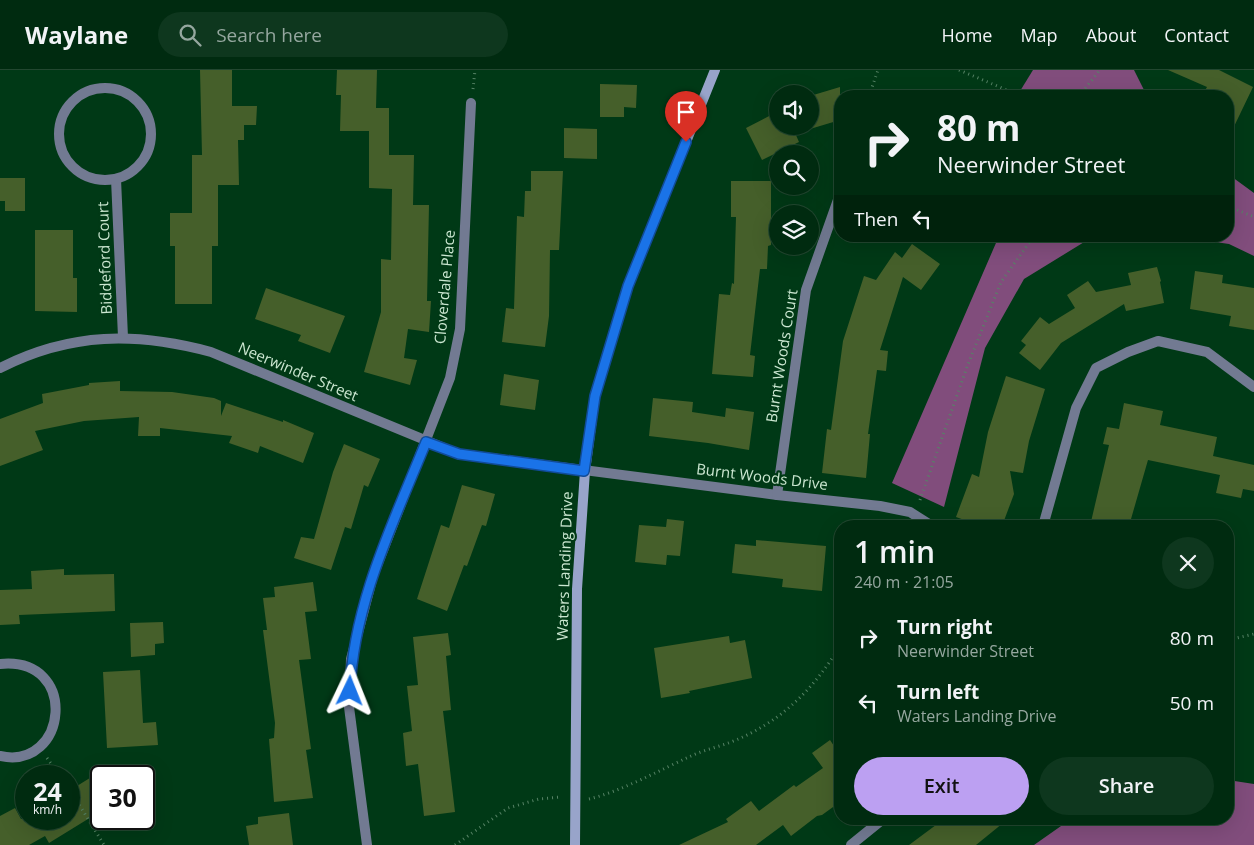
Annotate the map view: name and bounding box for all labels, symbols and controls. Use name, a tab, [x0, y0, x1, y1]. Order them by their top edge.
search box	[158, 12, 508, 57]
text: Waylane	[25, 18, 128, 51]
icon: search	[176, 21, 204, 49]
text: Search here	[216, 22, 322, 48]
text: Home	[942, 23, 992, 47]
text: Map	[1020, 23, 1058, 47]
text: About	[1086, 23, 1136, 47]
text: Contact	[1164, 23, 1229, 47]
map controls	[769, 85, 819, 255]
button: sound	[769, 85, 819, 135]
pin	[665, 91, 707, 142]
icon: arrive	[672, 98, 700, 126]
text: 80 m	[937, 104, 1020, 151]
icon: right	[854, 110, 919, 175]
button: search	[769, 145, 819, 195]
text: Neerwinder Street	[937, 149, 1125, 179]
street label: Biddeford Court	[92, 201, 116, 315]
button: layers	[769, 205, 819, 255]
icon: left	[908, 205, 936, 233]
text: Then	[854, 206, 898, 232]
street label: Cloverdale Place	[429, 229, 459, 345]
street label: Burnt Woods Court	[761, 288, 801, 424]
street label: Neerwinder Street	[235, 337, 361, 405]
street label: Burnt Woods Drive	[695, 458, 829, 494]
street label: Waters Landing Drive	[551, 491, 577, 641]
text: 1 min	[854, 531, 935, 572]
button: close	[1162, 537, 1214, 589]
text: 240 m · 21:05	[854, 571, 954, 593]
text: Turn right	[897, 614, 992, 640]
icon: right	[854, 624, 882, 652]
text: 80 m	[1170, 625, 1214, 651]
text: Neerwinder Street	[897, 640, 1034, 662]
position arrow	[323, 664, 375, 716]
text: Turn left	[897, 679, 979, 705]
icon: left	[854, 689, 882, 717]
text: 50 m	[1170, 690, 1214, 716]
text: Waters Landing Drive	[897, 705, 1056, 727]
button: Exit	[854, 757, 1029, 815]
button: Share	[1039, 757, 1214, 815]
speed limit sign: 30	[90, 765, 155, 830]
text: 24	[33, 774, 62, 808]
text: km/h	[33, 801, 62, 818]

